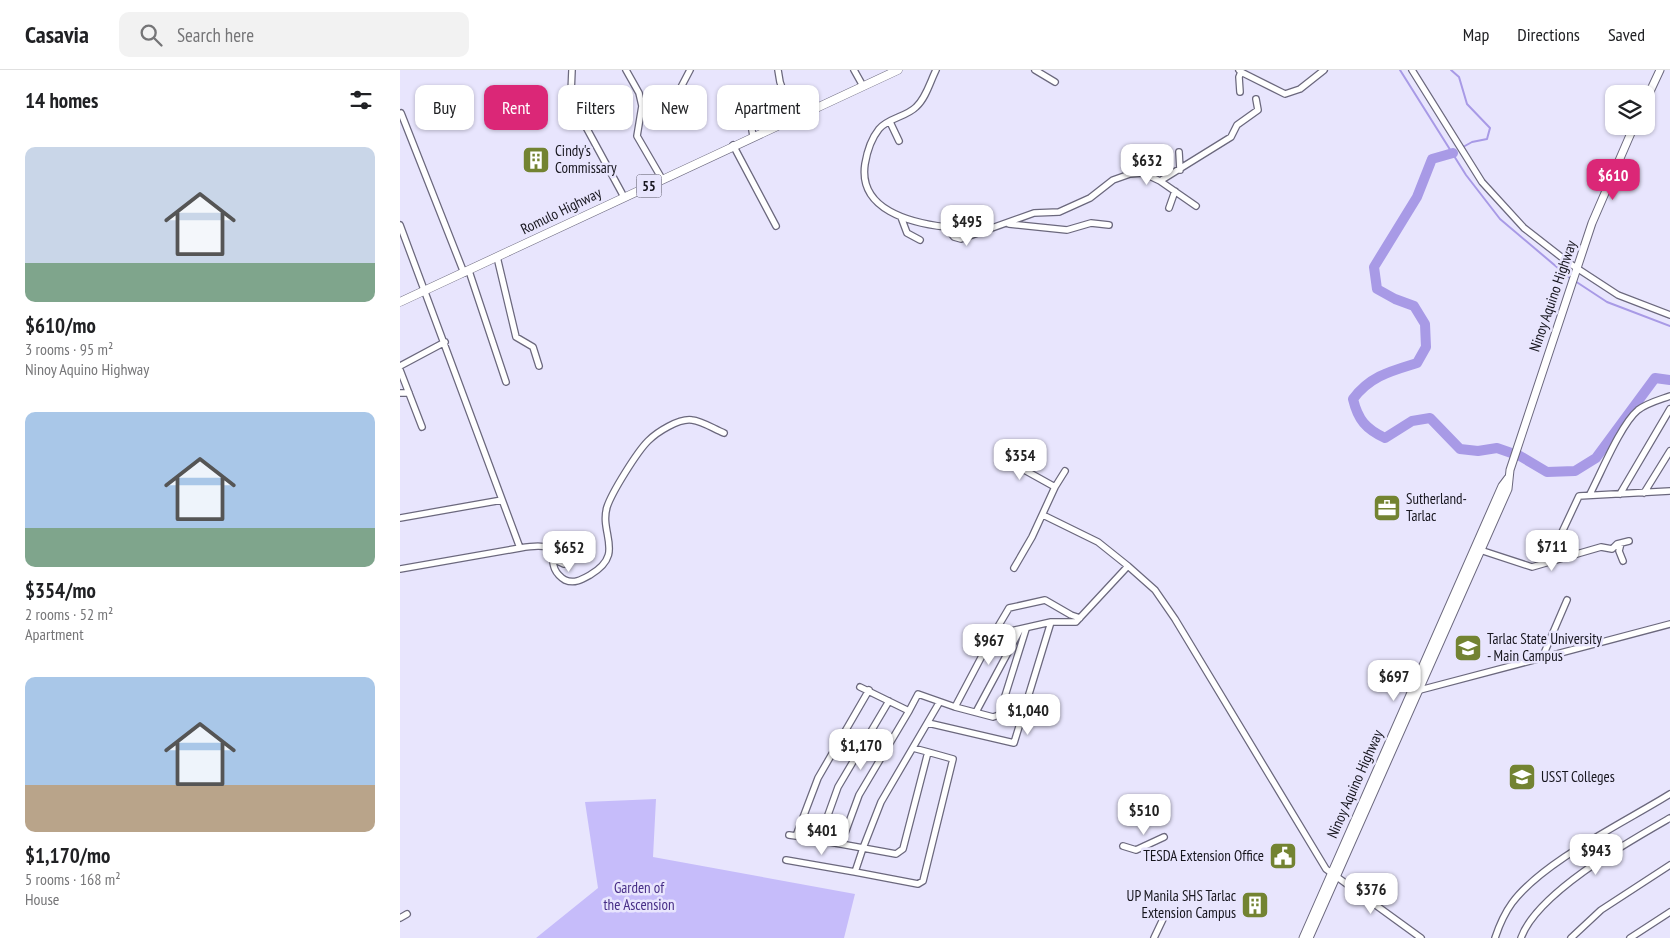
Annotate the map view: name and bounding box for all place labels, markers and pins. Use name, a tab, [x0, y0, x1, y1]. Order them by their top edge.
place label: Cindy's Commissary	[555, 141, 617, 177]
pin: $632	[1117, 144, 1177, 186]
building icon: Cindy's Commissary	[521, 145, 551, 175]
pin: $610	[1583, 158, 1643, 201]
pin: $495	[937, 204, 997, 247]
pin: $354	[990, 438, 1050, 481]
place label: Sutherland- Tarlac	[1406, 489, 1467, 525]
office icon: Sutherland- Tarlac	[1372, 493, 1402, 523]
pin: $652	[539, 530, 599, 573]
pin: $711	[1522, 530, 1582, 572]
pin: $967	[959, 624, 1019, 666]
place label: Tarlac State University - Main Campus	[1487, 629, 1602, 665]
school or university icon: Tarlac State University - Main Campus	[1453, 633, 1483, 663]
pin: $697	[1364, 660, 1424, 702]
pin: $1,040	[987, 694, 1069, 736]
pin: $1,170	[820, 728, 902, 771]
school or university icon: USST Colleges	[1507, 762, 1537, 792]
place label: USST Colleges	[1541, 767, 1615, 786]
pin: $510	[1114, 794, 1174, 836]
pin: $401	[792, 814, 852, 856]
pin: $943	[1566, 834, 1626, 876]
public building icon: TESDA Extension Office	[1268, 841, 1298, 871]
place label: TESDA Extension Office	[1143, 846, 1264, 865]
pin: $376	[1341, 872, 1401, 915]
place label: UP Manila SHS Tarlac Extension Campus	[1127, 886, 1237, 922]
building icon: UP Manila SHS Tarlac Extension Campus	[1240, 890, 1270, 920]

